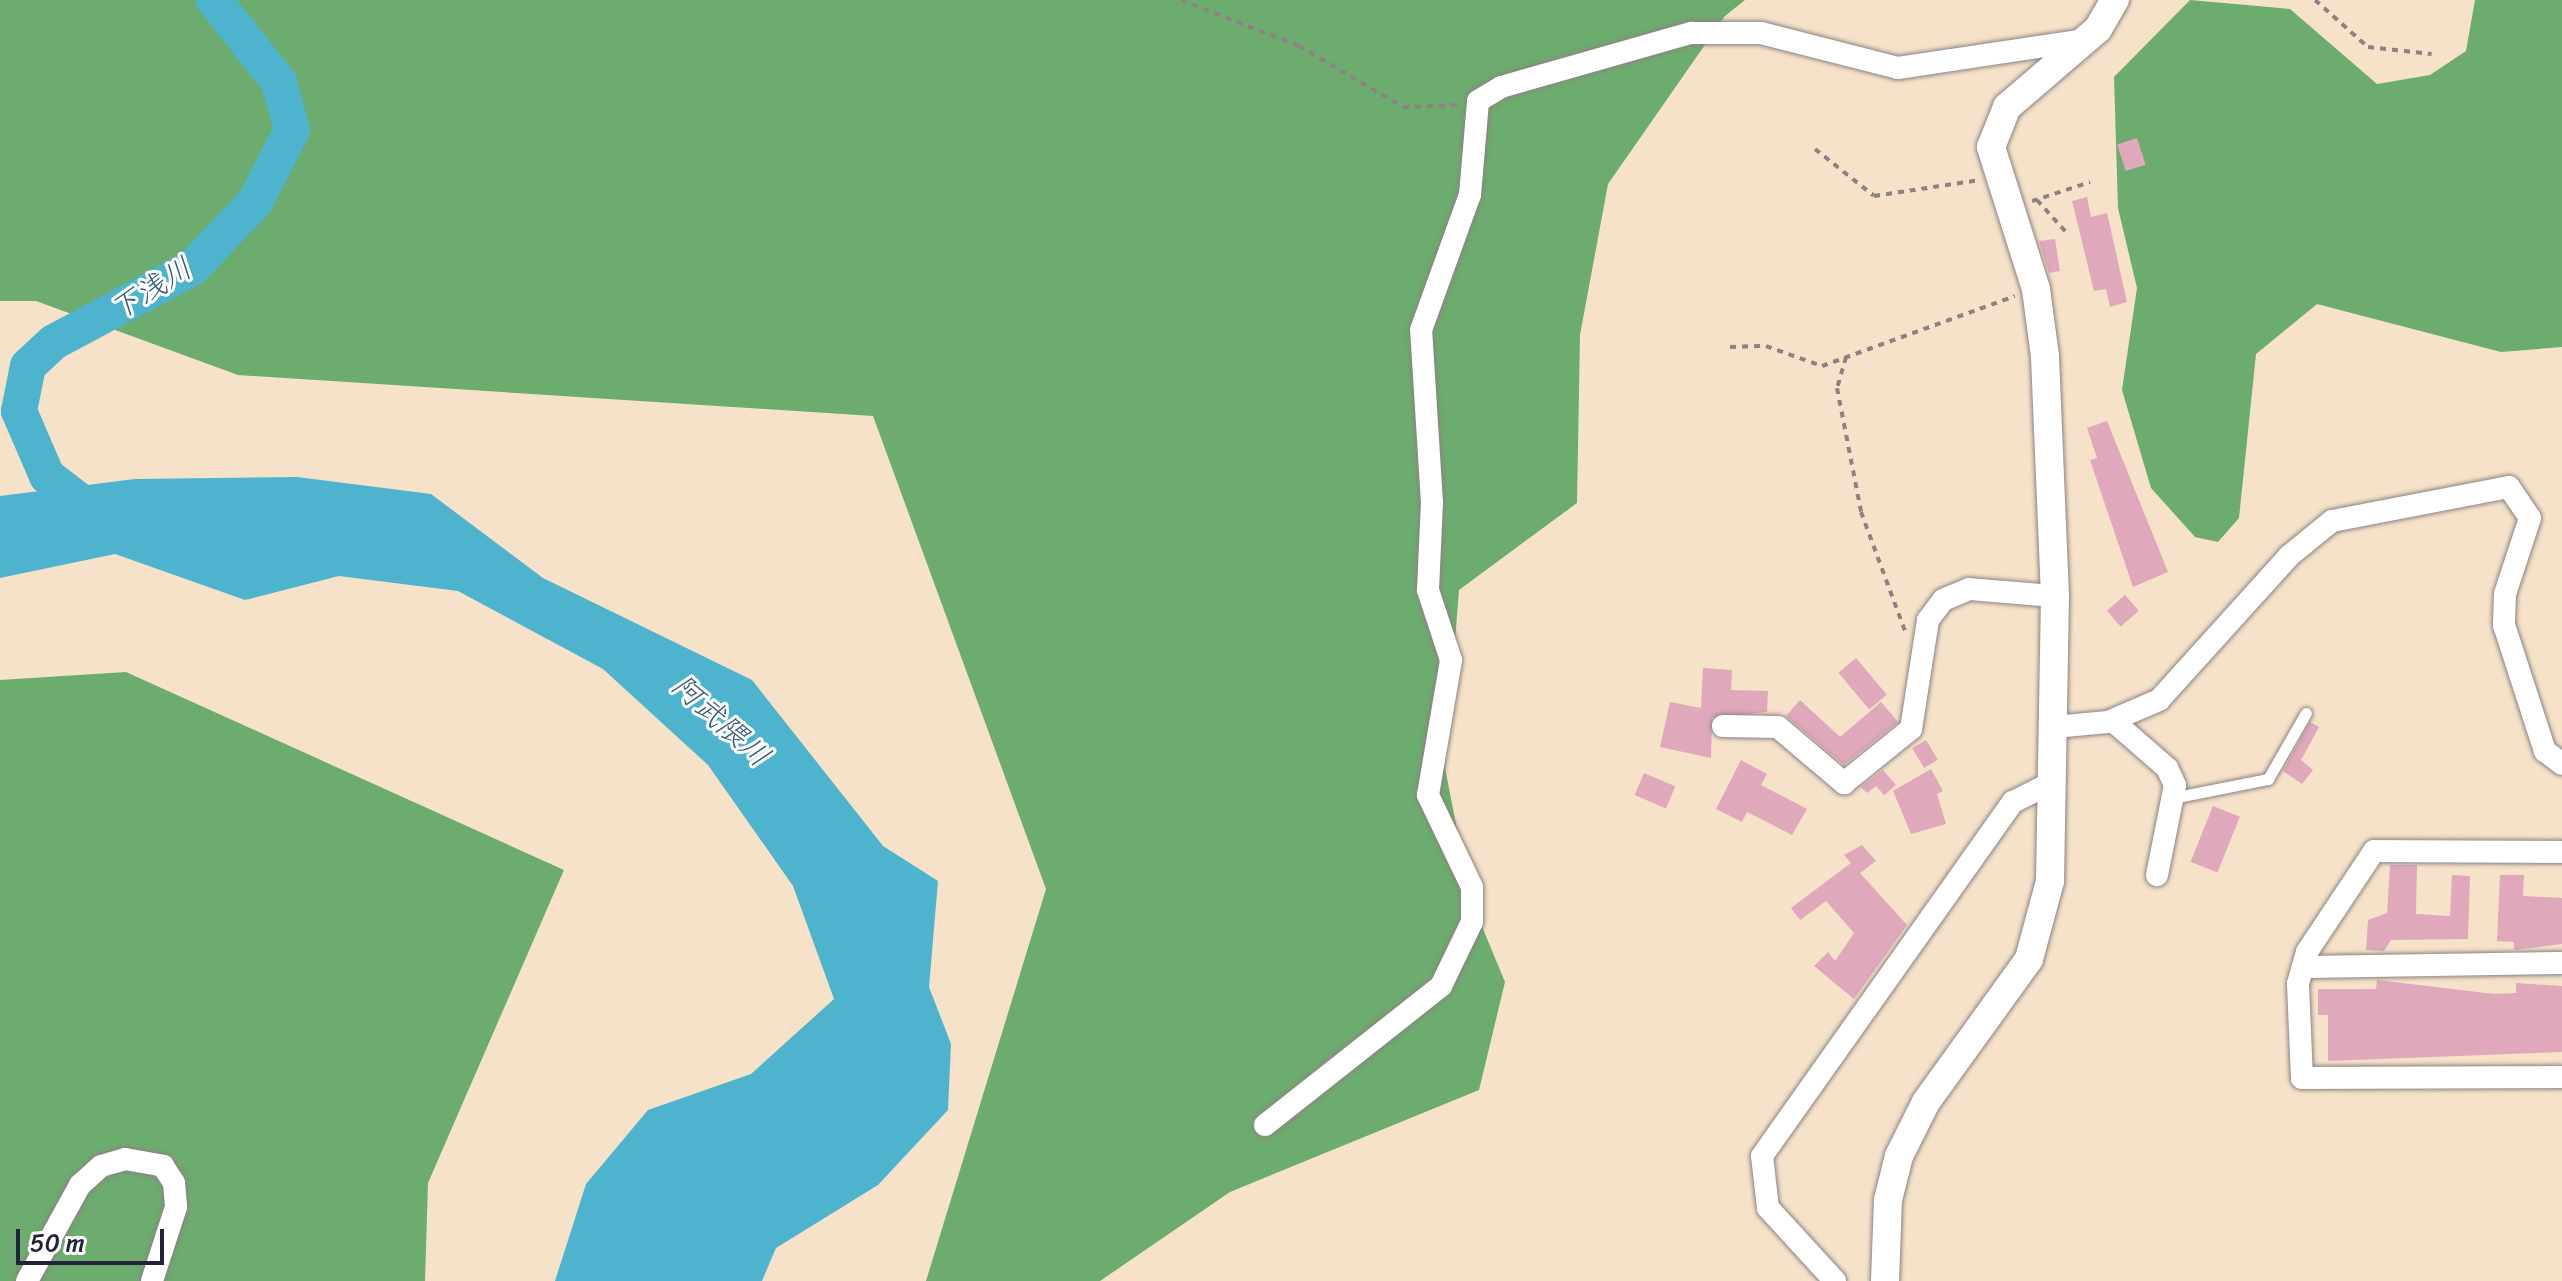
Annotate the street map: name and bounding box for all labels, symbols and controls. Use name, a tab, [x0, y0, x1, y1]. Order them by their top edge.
water label: 下浅川	[103, 250, 199, 328]
water label: 阿武隈川	[664, 667, 778, 775]
scale bar	[20, 1213, 168, 1263]
text: 50 m	[30, 1222, 85, 1264]

